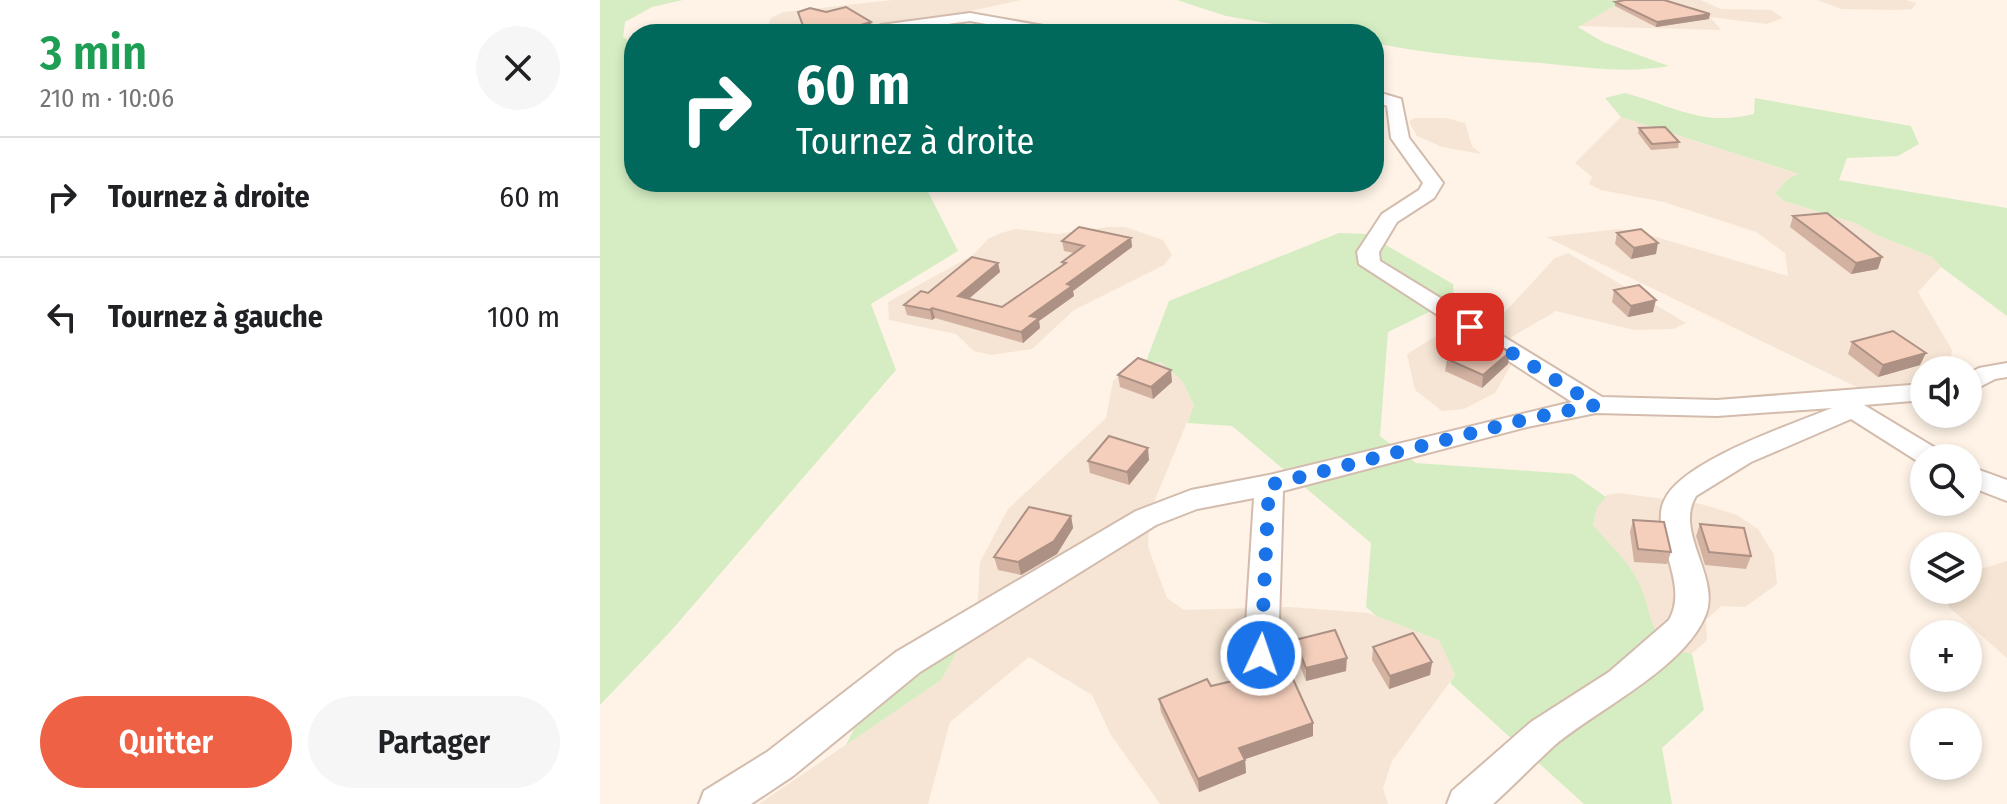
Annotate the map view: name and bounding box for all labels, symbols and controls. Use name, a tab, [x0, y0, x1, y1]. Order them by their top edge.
text: 3 min	[40, 24, 147, 82]
button: close	[476, 26, 560, 110]
text: 60 m	[796, 52, 910, 119]
icon: right	[664, 56, 768, 160]
text: 210 m · 10:06	[40, 83, 174, 114]
text: Tournez à droite	[796, 120, 1034, 164]
icon: right	[40, 175, 84, 219]
text: Tournez à droite	[108, 179, 310, 215]
text: 60 m	[499, 179, 560, 215]
pin	[1436, 293, 1504, 361]
icon: left	[40, 295, 84, 339]
text: Tournez à gauche	[108, 299, 323, 335]
text: 100 m	[487, 299, 560, 335]
icon: arrive	[1448, 305, 1492, 349]
map controls	[1910, 356, 1982, 780]
button: sound	[1910, 356, 1982, 428]
button: search	[1910, 444, 1982, 516]
button: layers	[1910, 532, 1982, 604]
position arrow	[1219, 613, 1303, 697]
button: +	[1910, 620, 1982, 692]
button: Quitter	[40, 696, 292, 788]
button: Partager	[308, 696, 560, 788]
button: −	[1910, 708, 1982, 780]

